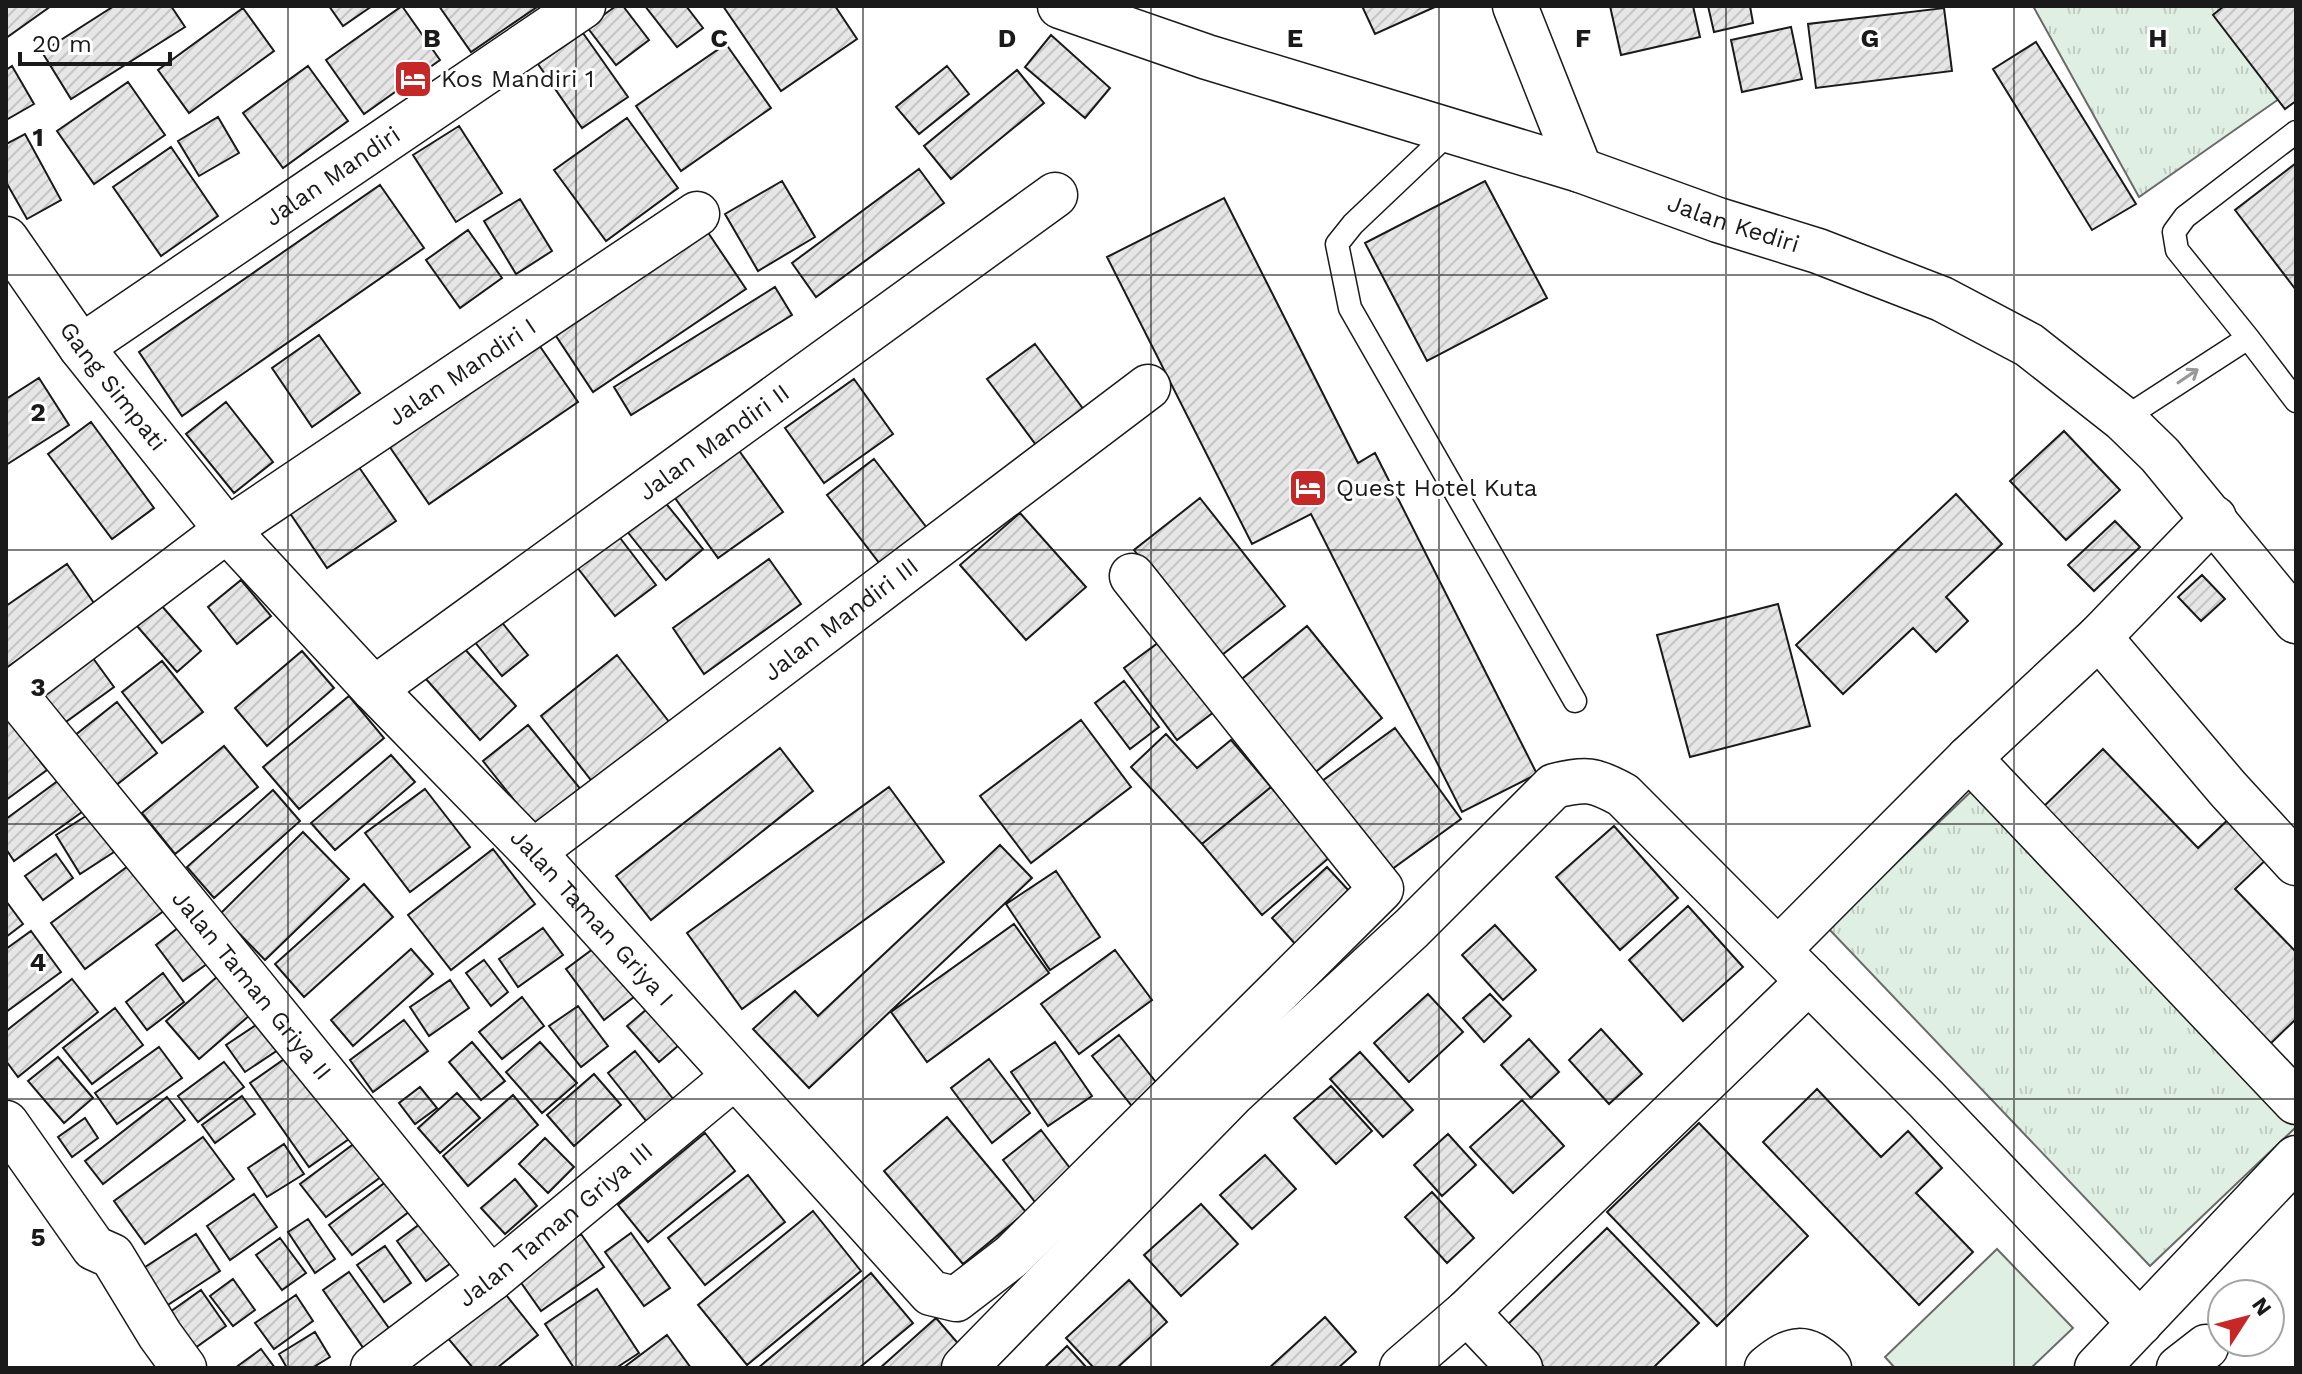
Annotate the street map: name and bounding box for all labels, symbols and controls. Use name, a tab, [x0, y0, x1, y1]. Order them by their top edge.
scale bar	[20, 16, 170, 66]
text: B	[423, 23, 441, 53]
text: C	[710, 23, 728, 53]
text: D	[998, 23, 1016, 53]
text: E	[1287, 23, 1303, 53]
text: F	[1575, 23, 1591, 53]
text: G	[1861, 23, 1879, 53]
text: H	[2148, 23, 2168, 53]
text: 20 m	[32, 30, 92, 58]
hotel icon: Kos Mandiri 1	[392, 58, 434, 100]
place label: Kos Mandiri 1	[441, 65, 594, 93]
street label: Jalan Mandiri	[260, 120, 405, 232]
text: 1	[32, 122, 44, 152]
street label: Jalan Kediri	[1664, 189, 1803, 258]
street label: Jalan Mandiri I	[382, 312, 541, 432]
street label: Gang Simpati	[54, 316, 172, 456]
one-way arrow	[2176, 368, 2199, 384]
street label: Jalan Mandiri II	[633, 378, 795, 506]
text: 2	[30, 397, 46, 427]
hotel icon: Quest Hotel Kuta	[1287, 467, 1329, 509]
place label: Quest Hotel Kuta	[1336, 474, 1537, 502]
street label: Jalan Mandiri III	[758, 552, 924, 687]
text: 3	[30, 672, 46, 702]
street label: Jalan Taman Griya I	[504, 823, 679, 1012]
street label: Jalan Taman Griya II	[166, 885, 337, 1086]
text: 4	[30, 947, 47, 977]
street label: Jalan Taman Griya III	[453, 1137, 658, 1313]
text: 5	[30, 1222, 46, 1252]
north arrow	[2206, 1278, 2286, 1358]
text: N	[2247, 1293, 2277, 1320]

